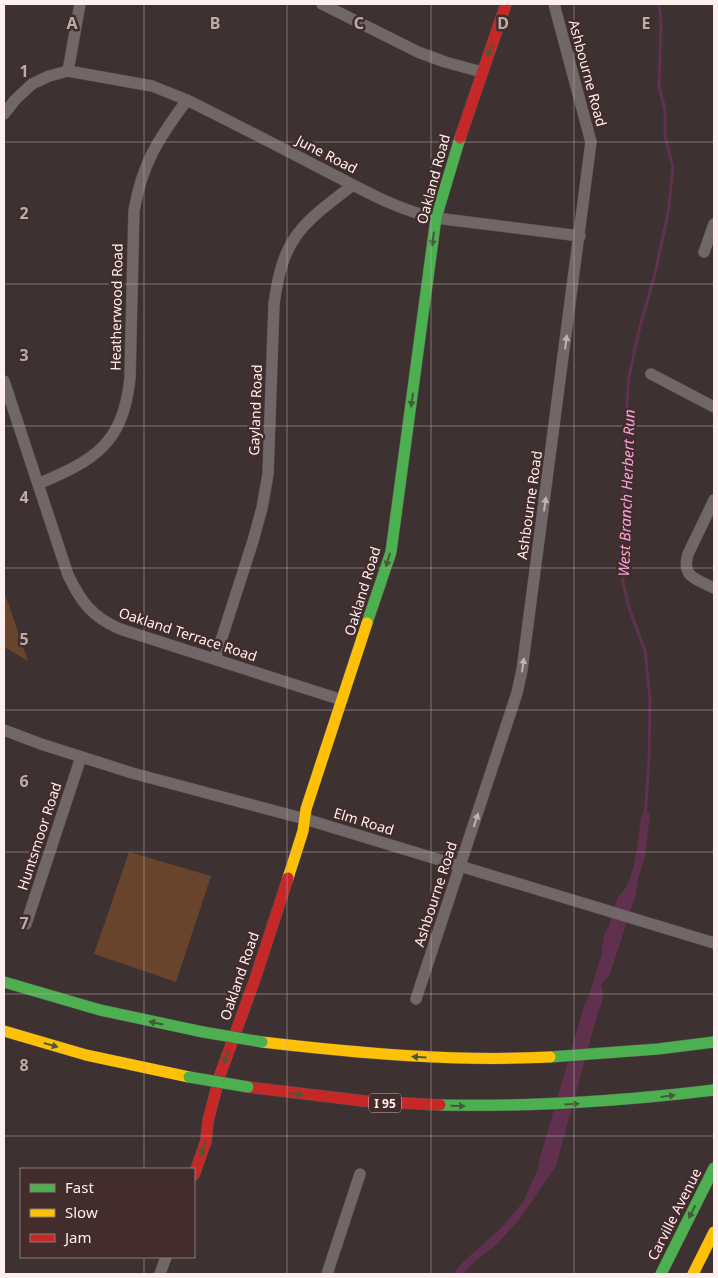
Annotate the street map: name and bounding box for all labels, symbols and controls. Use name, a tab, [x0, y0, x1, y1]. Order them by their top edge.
text: A	[66, 12, 78, 34]
text: B	[210, 12, 220, 34]
text: C	[354, 12, 364, 34]
text: D	[497, 12, 509, 34]
text: E	[642, 12, 651, 34]
street label: Ashbourne Road	[565, 18, 611, 128]
one-way arrow	[486, 42, 493, 57]
text: 1	[19, 60, 29, 82]
street label: June Road	[291, 130, 361, 178]
street label: Oakland Road	[412, 132, 454, 226]
text: 2	[19, 202, 29, 224]
one-way arrow	[429, 231, 437, 247]
street label: Heatherwood Road	[105, 243, 127, 371]
one-way arrow	[562, 334, 570, 350]
text: 3	[19, 344, 29, 366]
street label: Gayland Road	[244, 364, 266, 456]
one-way arrow	[408, 392, 416, 408]
water label: West Branch Herbert Run	[613, 409, 639, 577]
street label: Ashbourne Road	[512, 449, 546, 561]
text: 4	[19, 486, 29, 508]
one-way arrow	[541, 495, 549, 511]
street label: Oakland Road	[339, 544, 385, 638]
one-way arrow	[384, 553, 392, 568]
street label: Oakland Terrace Road	[116, 603, 260, 665]
text: 5	[19, 628, 29, 650]
one-way arrow	[519, 656, 527, 672]
text: 6	[19, 770, 29, 792]
street label: Huntsmoor Road	[13, 780, 65, 892]
street label: Elm Road	[332, 803, 396, 839]
one-way arrow	[472, 812, 480, 827]
street label: Ashbourne Road	[409, 839, 461, 949]
text: 7	[19, 912, 29, 934]
street label: Oakland Road	[215, 929, 263, 1023]
one-way arrow	[148, 1019, 163, 1027]
one-way arrow	[43, 1042, 58, 1050]
one-way arrow	[222, 1050, 229, 1065]
one-way arrow	[410, 1053, 426, 1061]
text: 8	[19, 1054, 29, 1076]
one-way arrow	[288, 1090, 304, 1098]
one-way arrow	[661, 1092, 677, 1100]
road number: I 95	[369, 1094, 401, 1112]
one-way arrow	[564, 1100, 580, 1108]
one-way arrow	[450, 1102, 466, 1110]
one-way arrow	[199, 1141, 206, 1156]
street label: Carville Avenue	[643, 1165, 705, 1263]
legend	[20, 1168, 195, 1258]
text: Fast	[65, 1177, 94, 1197]
text: Slow	[65, 1202, 98, 1222]
one-way arrow	[688, 1205, 696, 1219]
text: Jam	[63, 1227, 92, 1247]

